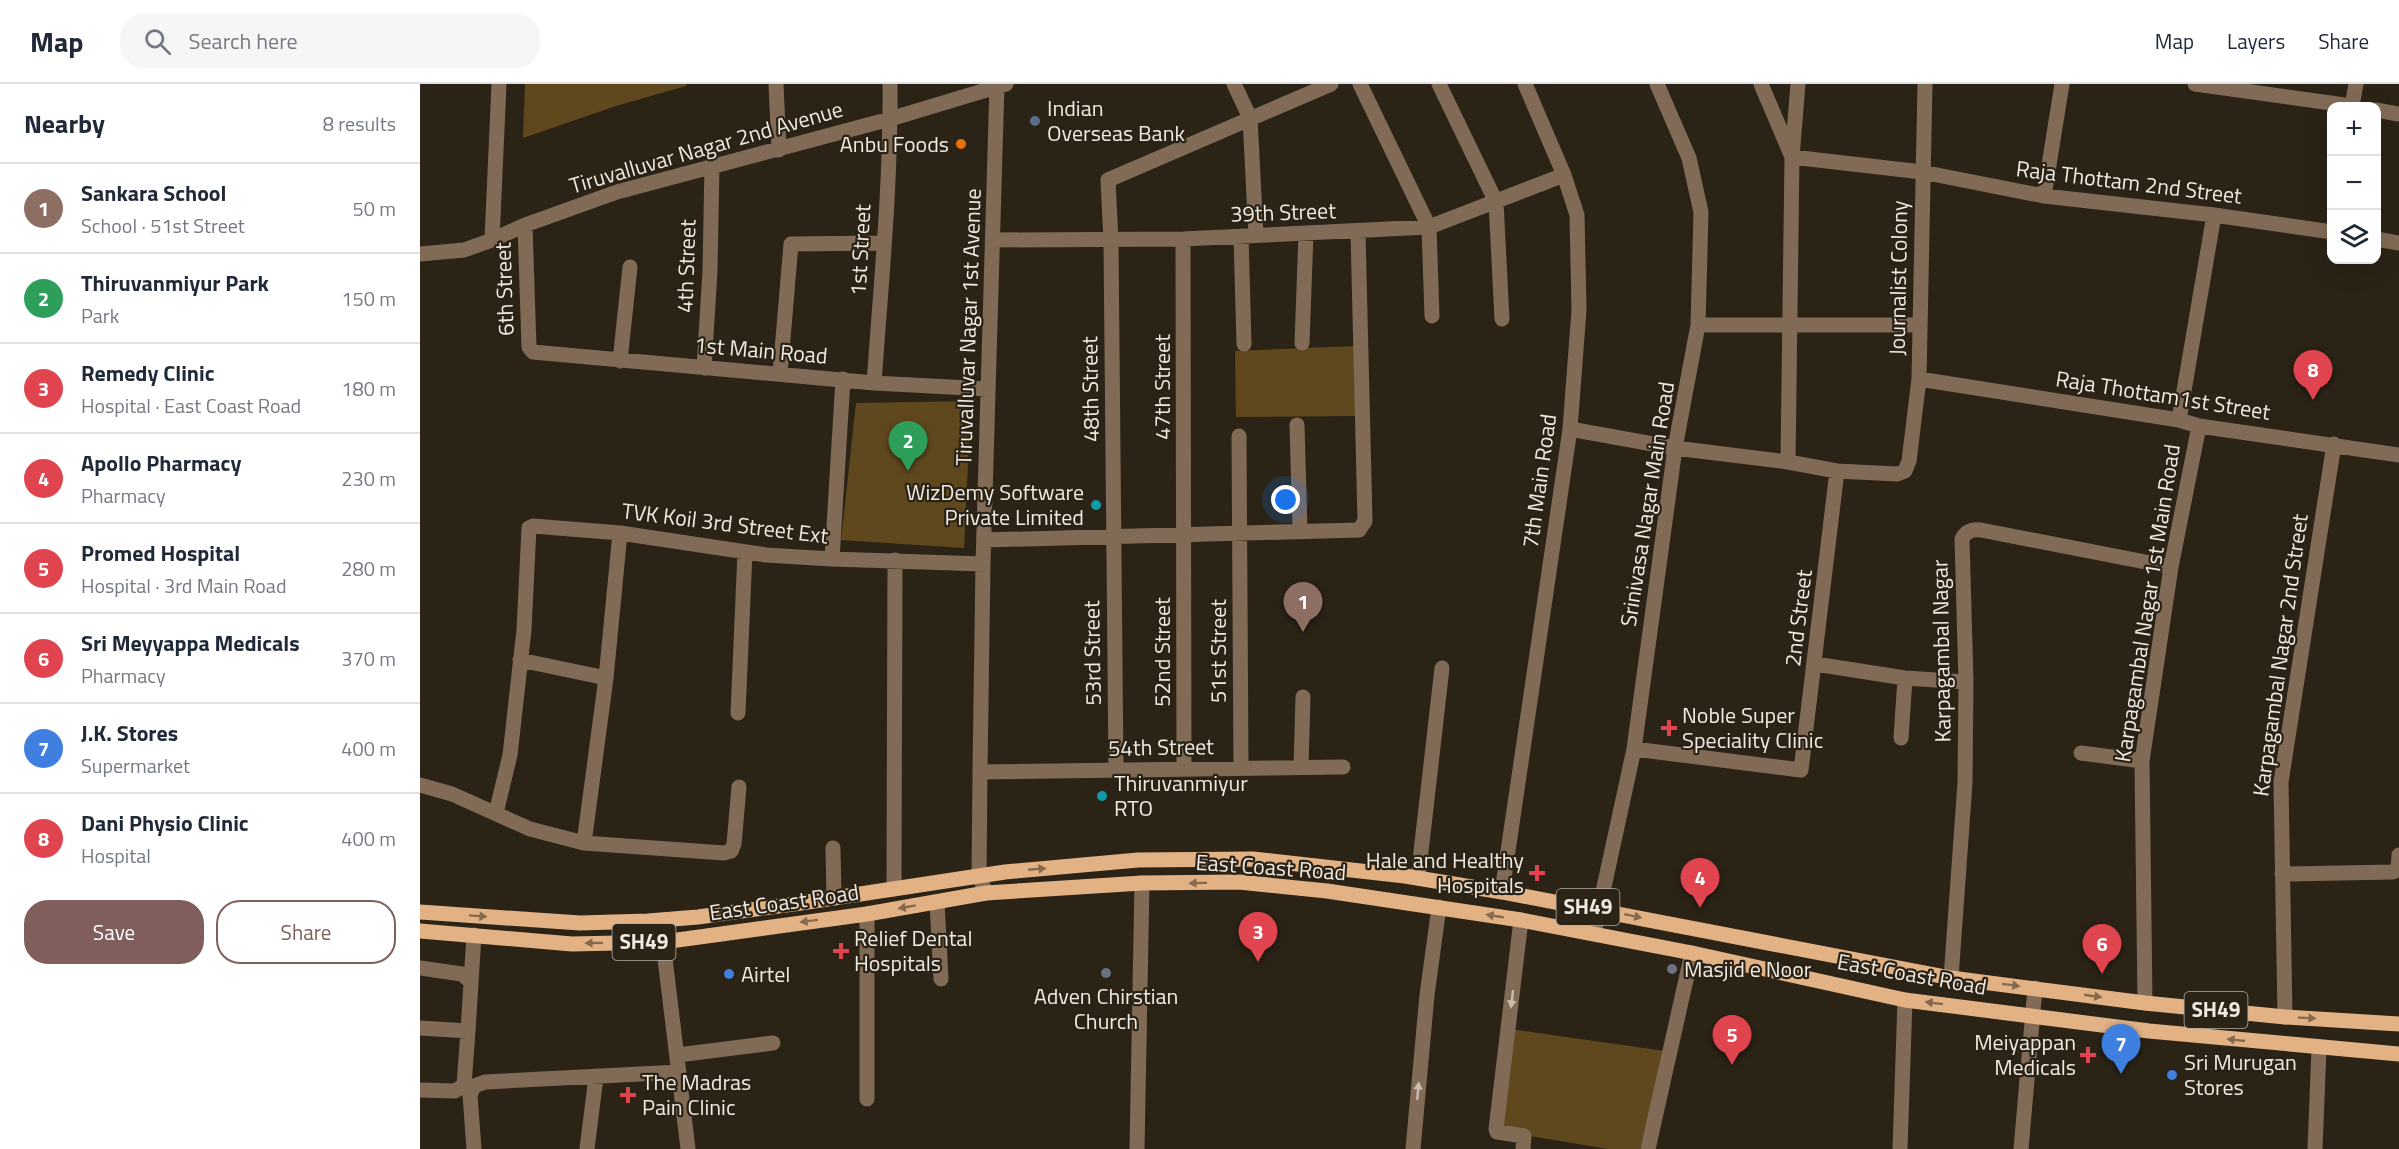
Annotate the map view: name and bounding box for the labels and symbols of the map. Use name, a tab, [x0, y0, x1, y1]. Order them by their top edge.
place label: Indian Overseas Bank	[1047, 91, 1185, 150]
street label: Tiruvalluvar Nagar 2nd Avenue	[565, 92, 847, 202]
marker: Indian Overseas Bank	[1028, 114, 1042, 128]
place label: Anbu Foods	[840, 127, 949, 161]
marker: Anbu Foods	[954, 137, 968, 151]
street label: Raja Thottam 2nd Street	[2014, 151, 2244, 213]
street label: Tiruvalluvar Nagar 1st Avenue	[946, 188, 990, 466]
street label: 39th Street	[1230, 193, 1337, 231]
street label: Journalist Colony	[1880, 200, 1916, 356]
street label: 1st Street	[841, 203, 879, 297]
street label: 4th Street	[667, 218, 705, 313]
street label: 6th Street	[485, 241, 523, 336]
street label: 1st Main Road	[693, 327, 829, 373]
street label: 47th Street	[1145, 334, 1179, 440]
street label: 48th Street	[1072, 336, 1108, 442]
pin: 8	[2294, 350, 2332, 400]
street label: Raja Thottam1st Street	[2053, 361, 2273, 429]
street label: Srinivasa Nagar Main Road	[1611, 379, 1683, 629]
street label: 7th Main Road	[1513, 412, 1565, 550]
pin: 2	[888, 422, 928, 471]
street label: Karpagambal Nagar 1st Main Road	[2105, 442, 2189, 764]
place label: WizDemy Software Private Limited	[906, 475, 1084, 534]
your location	[1271, 485, 1300, 514]
street label: TVK Koil 3rd Street Ext	[620, 493, 830, 553]
marker: WizDemy Software Private Limited	[1089, 498, 1103, 512]
street label: Karpagambal Nagar 2nd Street	[2243, 511, 2317, 798]
street label: Karpagambal Nagar	[1922, 559, 1960, 743]
street label: 2nd Street	[1775, 567, 1821, 668]
pin: 1	[1284, 582, 1322, 632]
street label: 52nd Street	[1145, 597, 1179, 707]
street label: 51st Street	[1201, 599, 1235, 703]
street label: 53rd Street	[1074, 600, 1110, 706]
place label: Noble Super Speciality Clinic	[1682, 698, 1823, 757]
marker: Noble Super Speciality Clinic	[1660, 719, 1678, 737]
street label: 54th Street	[1108, 729, 1214, 765]
place label: Thiruvanmiyur RTO	[1114, 766, 1248, 825]
marker: Thiruvanmiyur RTO	[1095, 789, 1109, 803]
place label: Hale and Healthy Hospitals	[1366, 843, 1524, 902]
street label: East Coast Road	[1195, 845, 1347, 889]
pin: 4	[1680, 858, 1720, 908]
one-way arrow	[1028, 864, 1047, 874]
marker: Hale and Healthy Hospitals	[1528, 864, 1546, 882]
street label: East Coast Road	[707, 875, 861, 929]
one-way arrow	[1188, 878, 1207, 887]
road number: SH49	[1556, 889, 1620, 925]
one-way arrow	[898, 903, 917, 912]
one-way arrow	[469, 911, 488, 920]
pin: 3	[1238, 912, 1278, 962]
one-way arrow	[1486, 912, 1505, 921]
one-way arrow	[1624, 912, 1643, 921]
one-way arrow	[799, 917, 818, 926]
place label: Relief Dental Hospitals	[854, 921, 972, 980]
road number: SH49	[612, 924, 676, 960]
pin: 6	[2082, 924, 2122, 974]
one-way arrow	[585, 939, 604, 948]
marker: Relief Dental Hospitals	[832, 942, 850, 960]
street label: East Coast Road	[1835, 944, 1989, 1004]
place label: Masjid e Noor	[1684, 952, 1812, 986]
place label: Airtel	[741, 957, 790, 991]
marker: Masjid e Noor	[1665, 962, 1679, 976]
marker: Adven Chirstian Church	[1099, 966, 1113, 980]
marker: Airtel	[722, 967, 736, 981]
place label: Adven Chirstian Church	[1034, 979, 1178, 1038]
one-way arrow	[2001, 980, 2020, 990]
one-way arrow	[1507, 990, 1517, 1009]
one-way arrow	[2083, 991, 2102, 1000]
road number: SH49	[2184, 992, 2248, 1028]
one-way arrow	[1924, 999, 1943, 1008]
one-way arrow	[2298, 1014, 2317, 1023]
pin: 5	[1712, 1016, 1752, 1065]
pin: 7	[2102, 1024, 2140, 1074]
place label: Meiyappan Medicals	[1974, 1025, 2076, 1084]
one-way arrow	[2227, 1035, 2246, 1045]
place label: Sri Murugan Stores	[2184, 1045, 2297, 1104]
marker: Meiyappan Medicals	[2081, 1048, 2095, 1062]
place label: The Madras Pain Clinic	[642, 1065, 751, 1124]
marker: Sri Murugan Stores	[2165, 1068, 2179, 1082]
one-way arrow	[1413, 1081, 1423, 1100]
marker: The Madras Pain Clinic	[619, 1086, 637, 1104]

